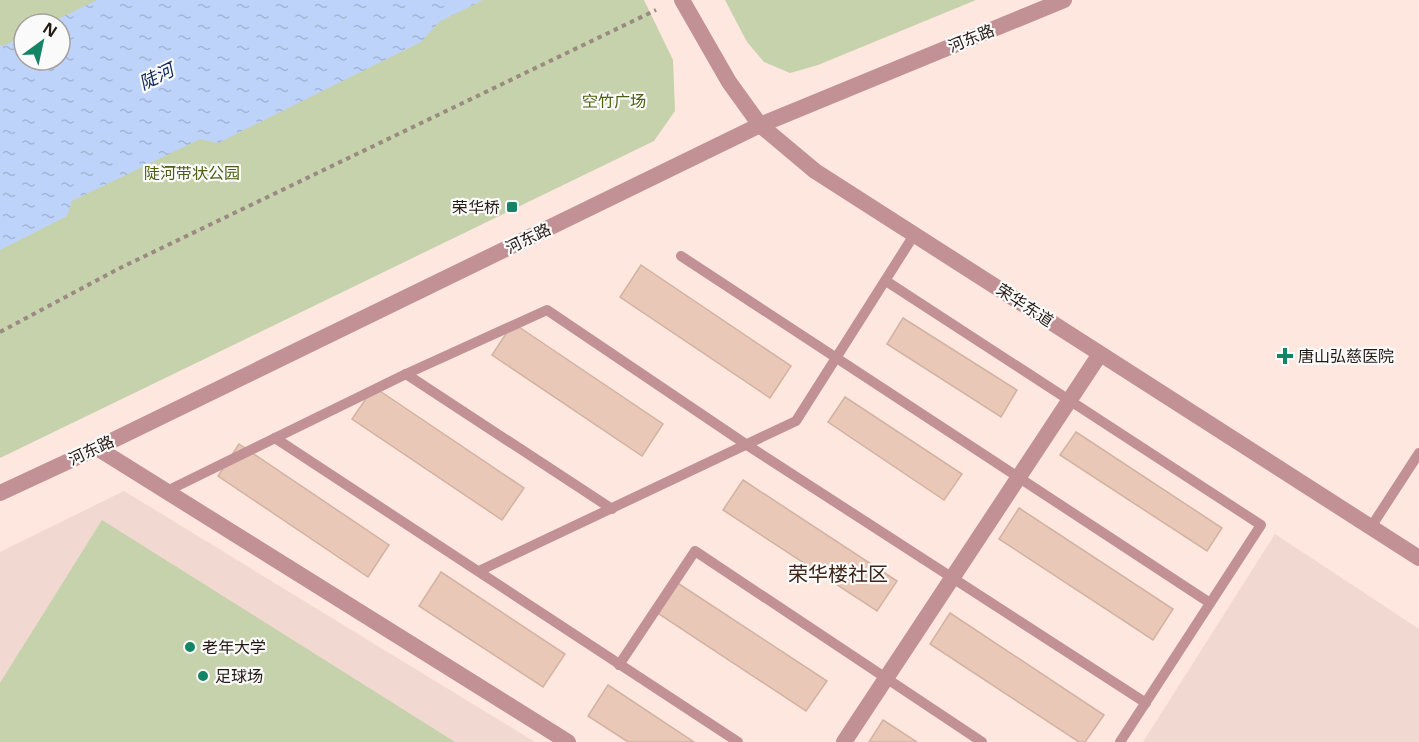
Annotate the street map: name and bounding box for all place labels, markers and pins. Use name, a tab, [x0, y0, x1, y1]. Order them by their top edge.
place label: 荣华桥	[452, 196, 500, 218]
marker: 荣华桥	[505, 200, 519, 214]
place label: 唐山弘慈医院	[1298, 345, 1394, 367]
marker: 唐山弘慈医院	[1276, 347, 1294, 365]
place label: 老年大学	[202, 636, 266, 658]
marker: 老年大学	[183, 640, 197, 654]
place label: 足球场	[215, 665, 263, 687]
marker: 足球场	[196, 669, 210, 683]

